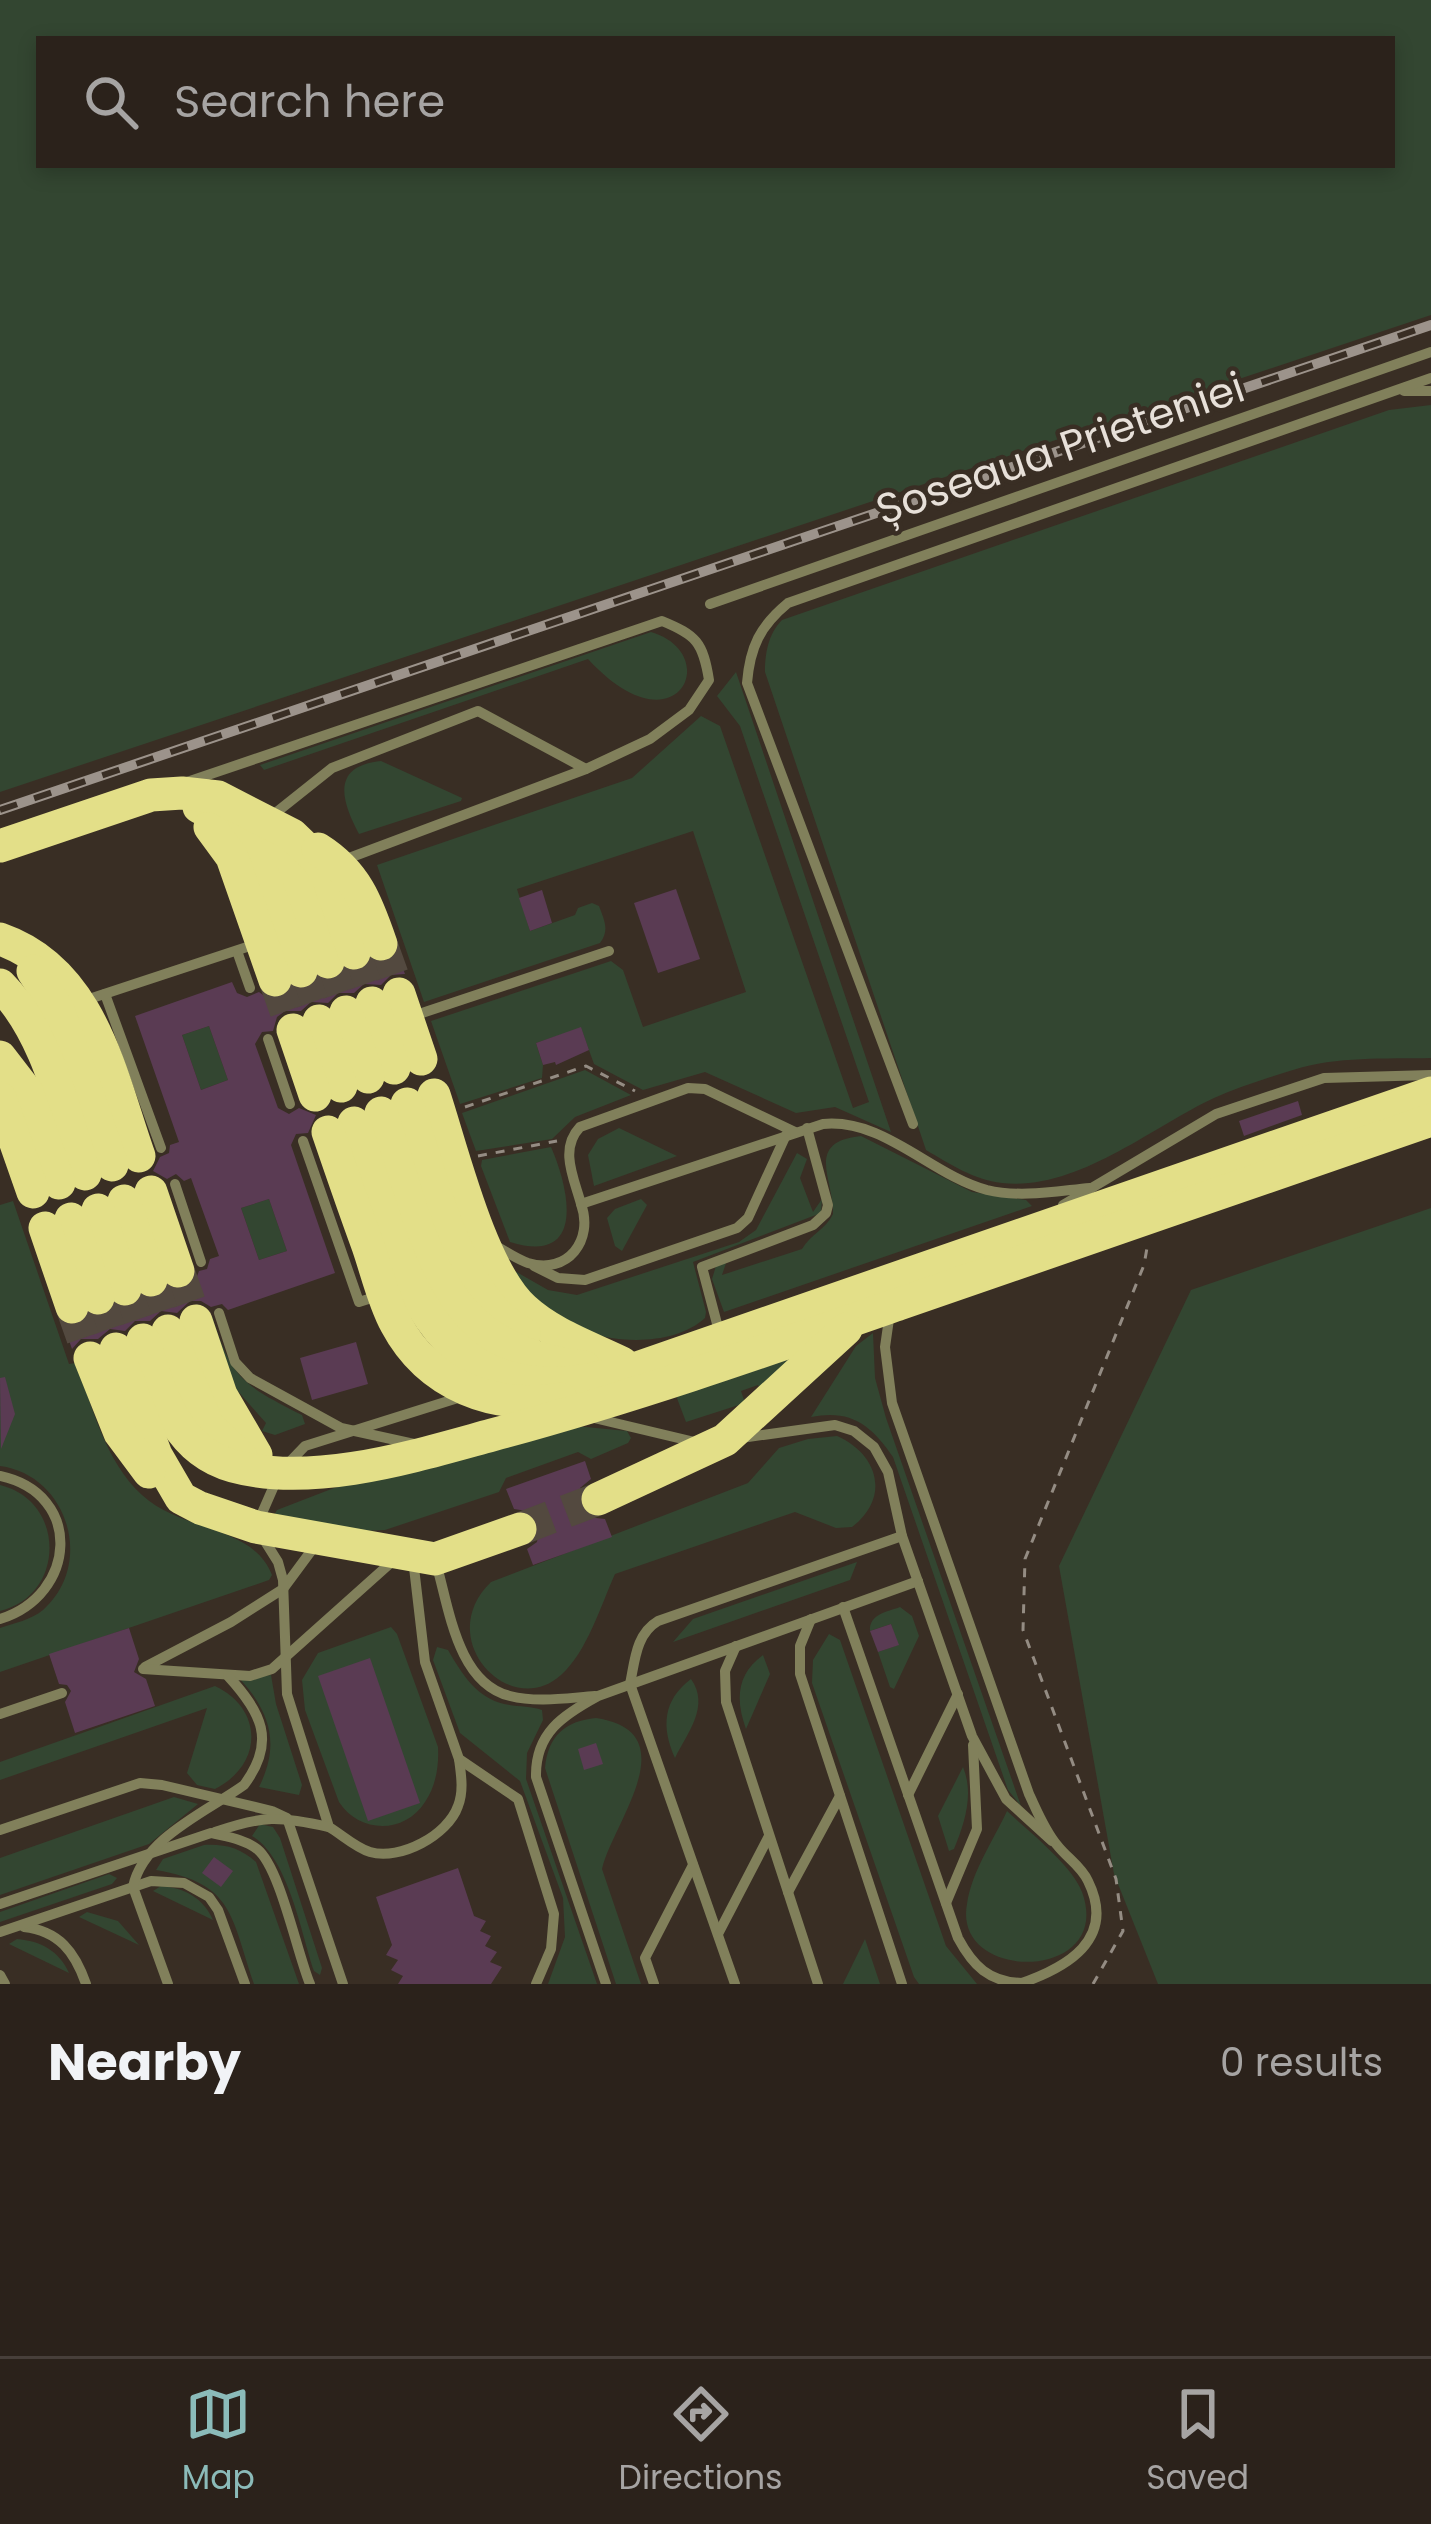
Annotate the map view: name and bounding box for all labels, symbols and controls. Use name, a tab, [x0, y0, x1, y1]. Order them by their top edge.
search box	[36, 36, 1395, 168]
icon: search	[78, 69, 144, 135]
text: Search here	[174, 70, 445, 133]
street label: Șoseaua Prieteniei	[868, 358, 1252, 539]
text: Nearby	[48, 2026, 241, 2098]
text: 0 results	[1220, 2035, 1383, 2090]
tab: Map	[182, 2381, 255, 2503]
tab: Directions	[619, 2381, 782, 2503]
tab: Saved	[1146, 2381, 1249, 2503]

